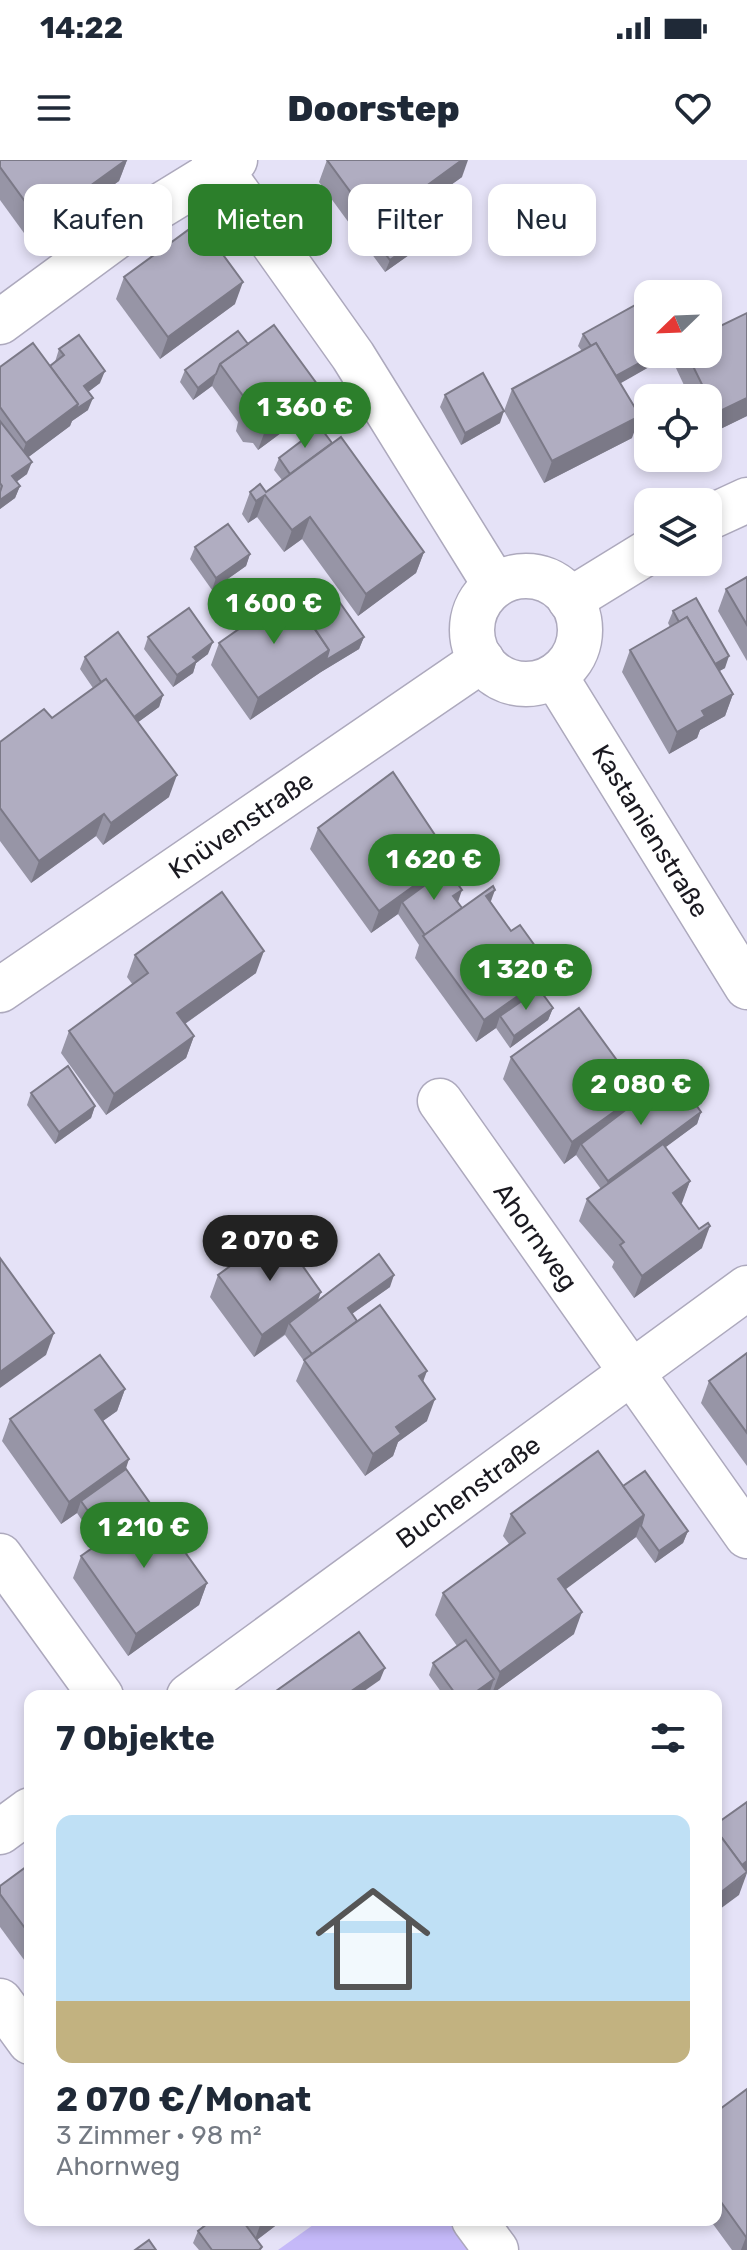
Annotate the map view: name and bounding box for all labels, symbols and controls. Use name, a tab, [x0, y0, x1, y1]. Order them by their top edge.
text: 14:22	[40, 10, 123, 46]
icon: menu	[32, 86, 76, 130]
icon: heart	[671, 86, 715, 130]
text: Doorstep	[287, 87, 460, 130]
chip: Kaufen	[24, 184, 172, 256]
chip: Mieten	[188, 184, 332, 256]
chip: Filter	[348, 184, 472, 256]
chip: Neu	[488, 184, 596, 256]
north arrow	[634, 280, 722, 368]
map controls	[634, 280, 722, 576]
pin: 1 360 €	[231, 382, 379, 450]
button: locate	[634, 384, 722, 472]
text: 1 360 €	[257, 392, 353, 423]
button: layers	[634, 488, 722, 576]
pin: 1 600 €	[200, 578, 348, 646]
text: 1 600 €	[226, 588, 322, 619]
street label: Kastanienstraße	[585, 739, 715, 923]
street label: Knüvenstraße	[163, 765, 320, 886]
pin: 1 620 €	[360, 834, 508, 902]
text: 1 620 €	[386, 844, 482, 875]
pin: 1 320 €	[452, 944, 600, 1012]
text: 1 320 €	[478, 954, 574, 985]
pin: 2 080 €	[567, 1059, 715, 1127]
text: 2 080 €	[590, 1069, 692, 1100]
street label: Ahornweg	[487, 1177, 584, 1297]
pin: 2 070 €	[196, 1215, 344, 1283]
text: 2 070 €	[221, 1225, 319, 1256]
street label: Buchenstraße	[390, 1429, 547, 1555]
pin: 1 210 €	[70, 1502, 218, 1570]
text: 1 210 €	[98, 1512, 190, 1543]
icon: filters	[646, 1716, 690, 1760]
text: 7 Objekte	[56, 1718, 215, 1759]
icon: home	[301, 1867, 445, 2011]
text: 2 070 €/Monat	[56, 2079, 311, 2120]
text: 3 Zimmer · 98 m²	[56, 2120, 262, 2151]
text: Ahornweg	[56, 2151, 180, 2182]

